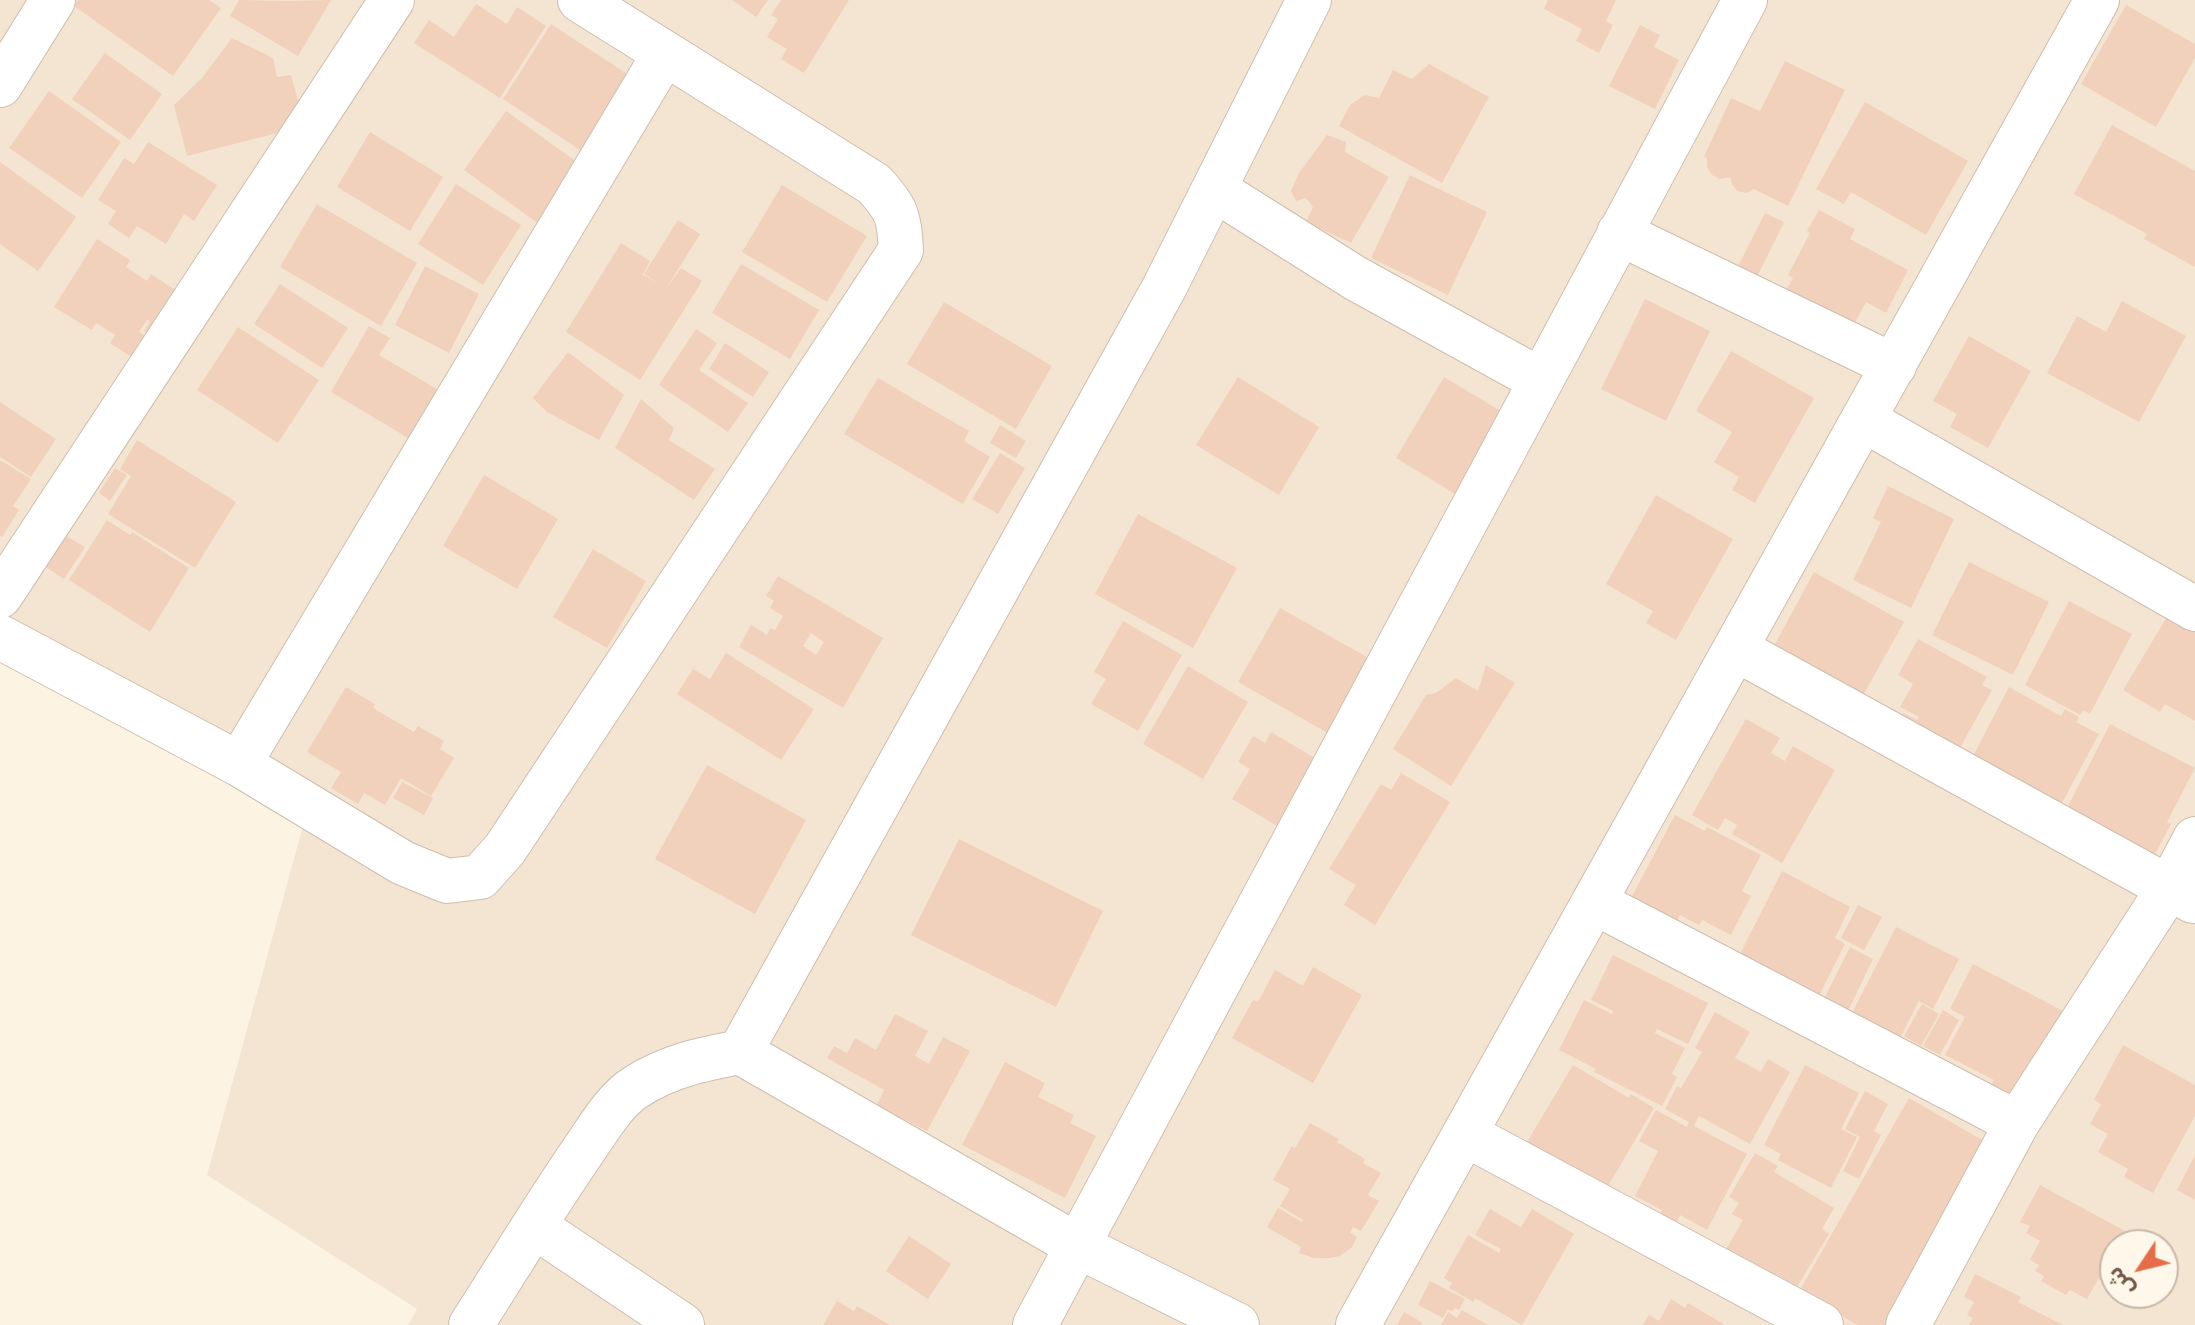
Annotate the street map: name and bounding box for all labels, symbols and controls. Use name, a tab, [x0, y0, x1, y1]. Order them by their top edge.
north arrow	[2099, 1229, 2179, 1309]
text: ش	[2102, 1262, 2139, 1301]

